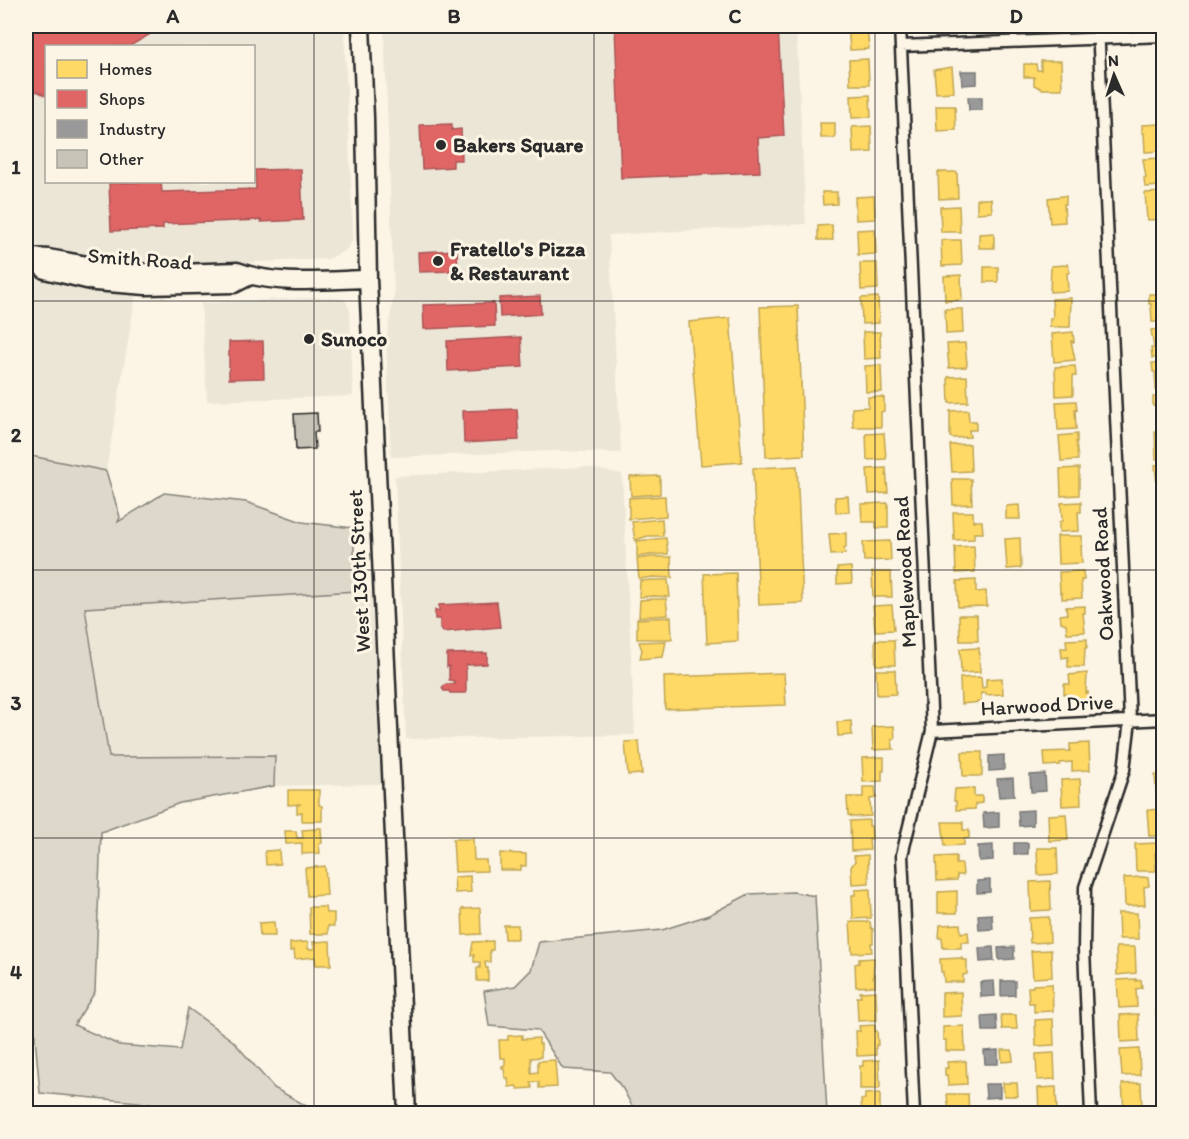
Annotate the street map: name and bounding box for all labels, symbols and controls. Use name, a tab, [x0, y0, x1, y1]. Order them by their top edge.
text: A	[166, 4, 180, 28]
text: B	[448, 4, 461, 28]
text: C	[729, 4, 742, 28]
text: D	[1009, 4, 1023, 28]
legend	[45, 45, 255, 183]
north arrow	[1084, 45, 1144, 105]
text: N	[1107, 51, 1119, 70]
text: Homes	[99, 58, 152, 80]
text: Shops	[99, 88, 145, 110]
text: Industry	[99, 118, 166, 140]
place label: Bakers Square	[453, 132, 584, 158]
marker: Bakers Square	[434, 138, 448, 152]
text: Other	[99, 148, 145, 170]
text: 1	[11, 155, 21, 179]
place label: Fratello's Pizza & Restaurant	[450, 236, 586, 285]
street label: Smith Road	[87, 242, 194, 275]
marker: Fratello's Pizza & Restaurant	[431, 254, 445, 268]
place label: Sunoco	[321, 326, 388, 351]
marker: Sunoco	[302, 332, 316, 346]
text: 2	[11, 423, 22, 447]
street label: West 130th Street	[342, 489, 375, 653]
street label: Maplewood Road	[888, 495, 921, 649]
street label: Oakwood Road	[1086, 506, 1118, 642]
street label: Harwood Drive	[980, 689, 1114, 720]
text: 3	[11, 691, 22, 715]
text: 4	[10, 960, 22, 984]

